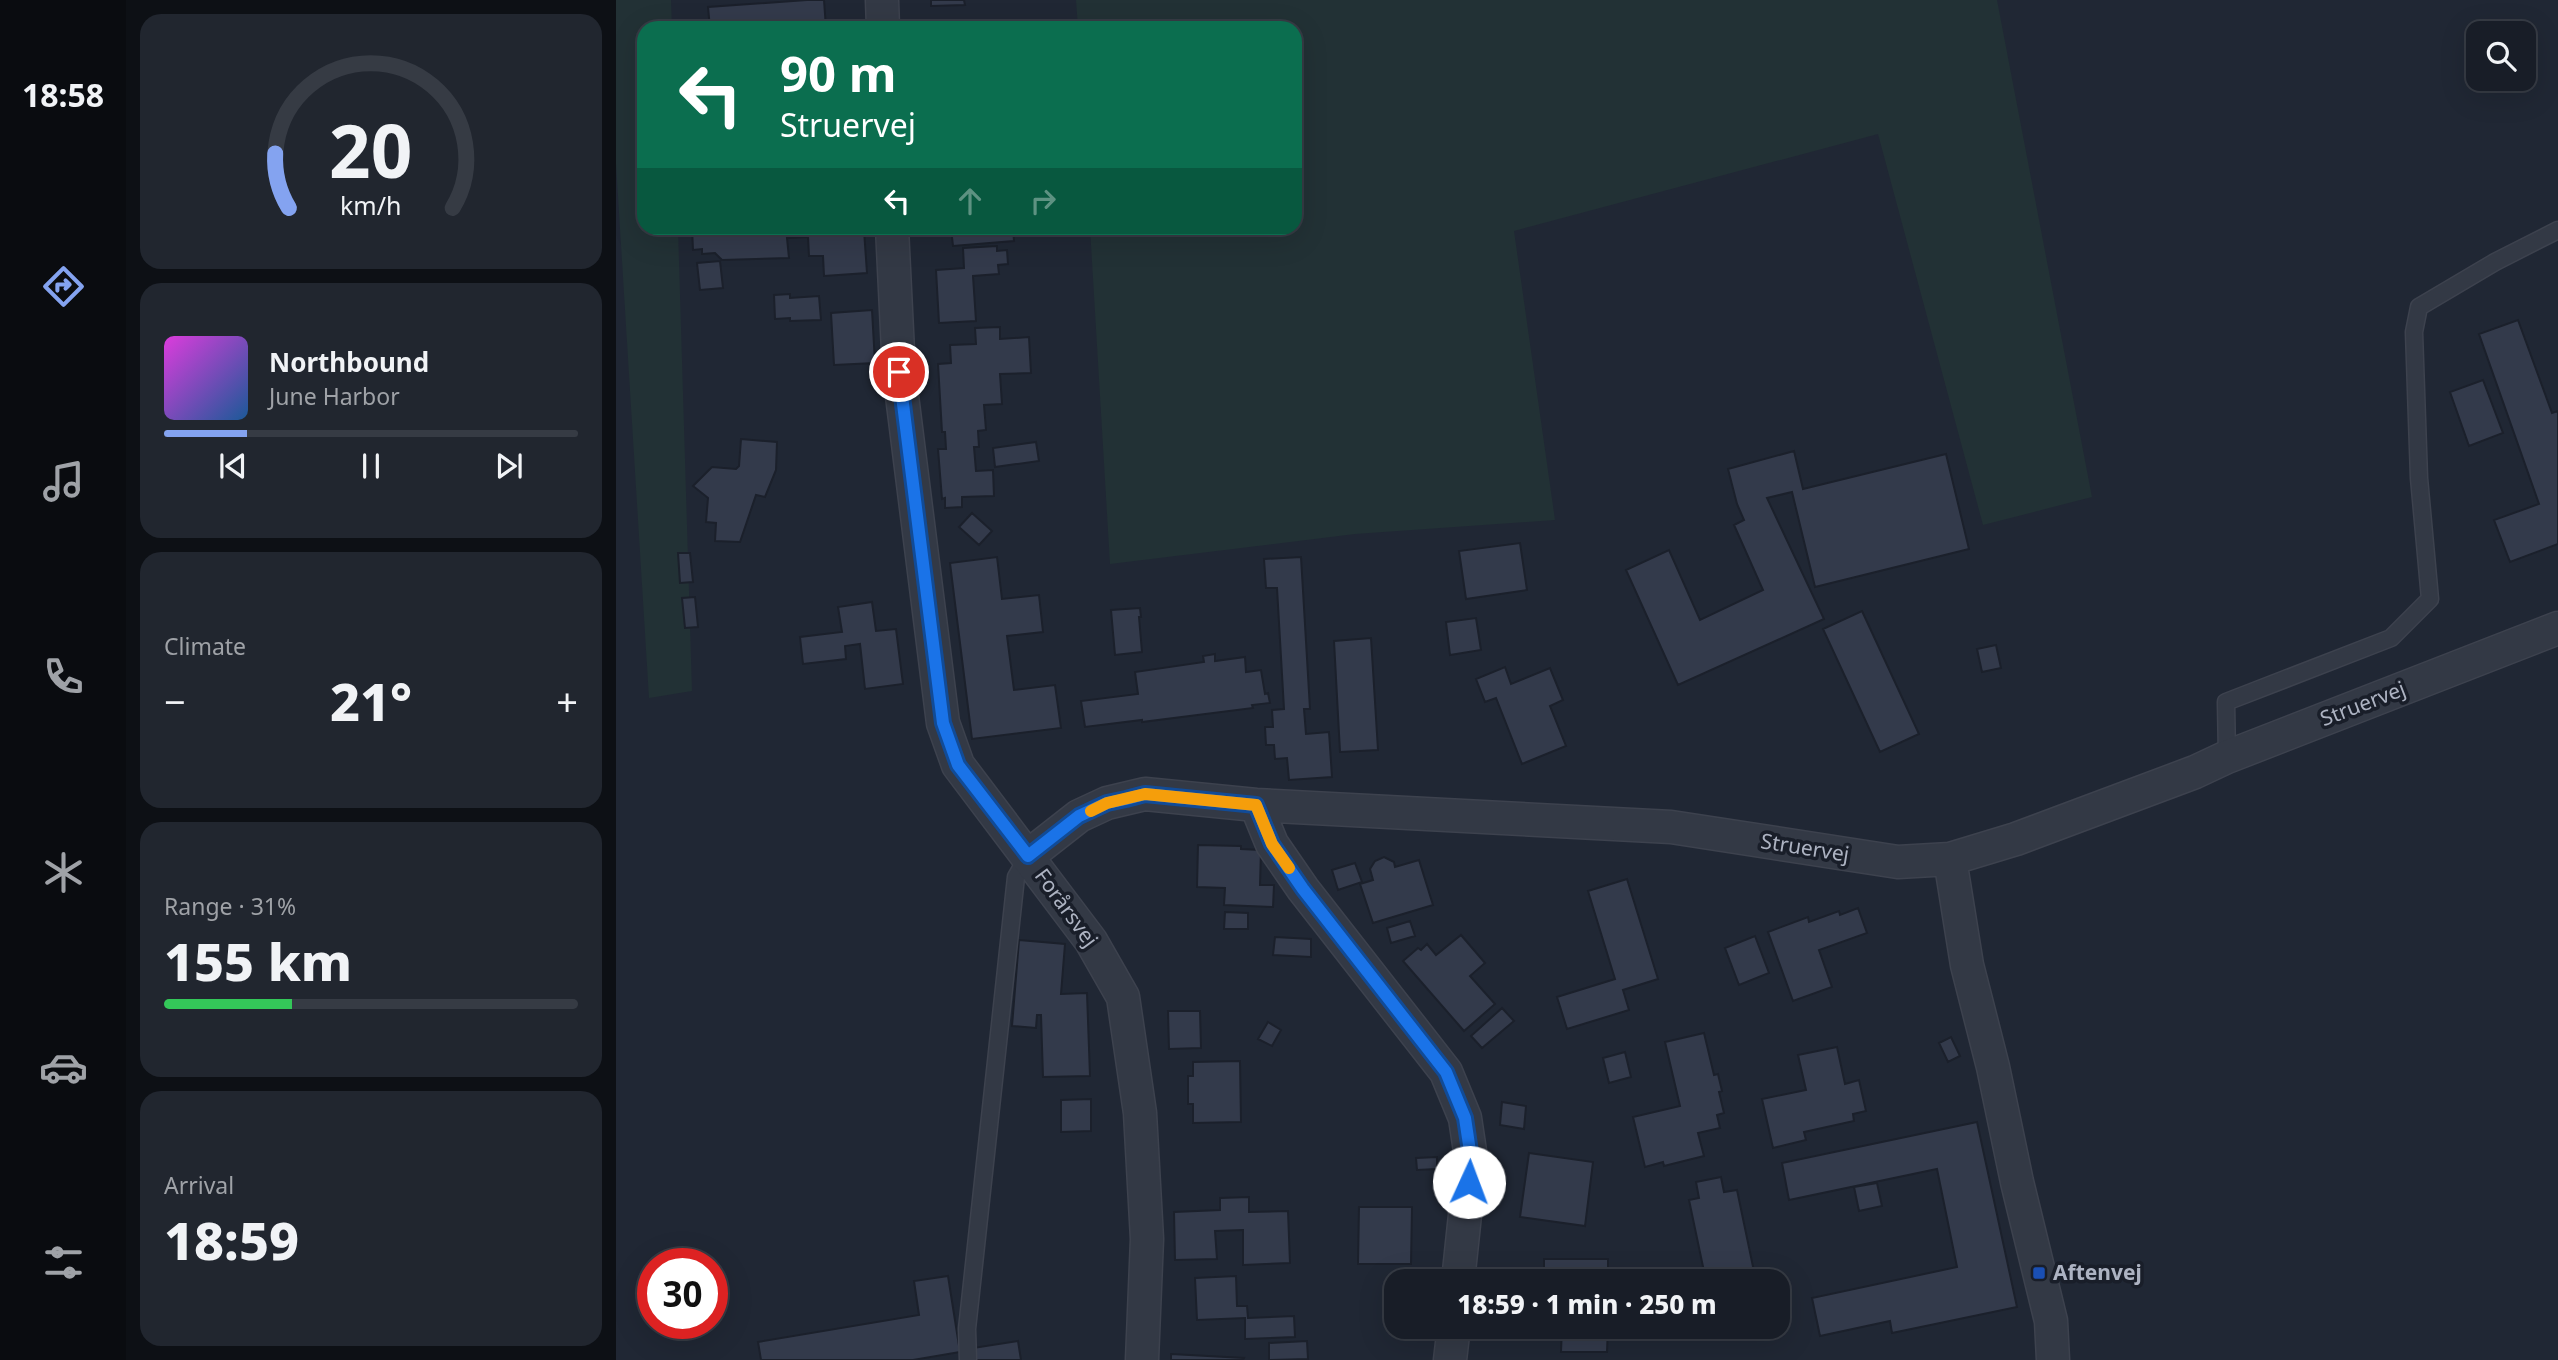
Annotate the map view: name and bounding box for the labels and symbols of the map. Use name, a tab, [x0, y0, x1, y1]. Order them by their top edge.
pin	[869, 342, 929, 402]
street label: Struervej	[2316, 674, 2409, 732]
street label: Struervej	[1759, 826, 1851, 868]
street label: Forårsvej	[1029, 863, 1105, 952]
position arrow	[1432, 1145, 1506, 1219]
speed limit sign: 30	[637, 1248, 728, 1339]
place label: Aftenvej	[2053, 1258, 2142, 1286]
marker: Aftenvej	[2031, 1265, 2047, 1281]

